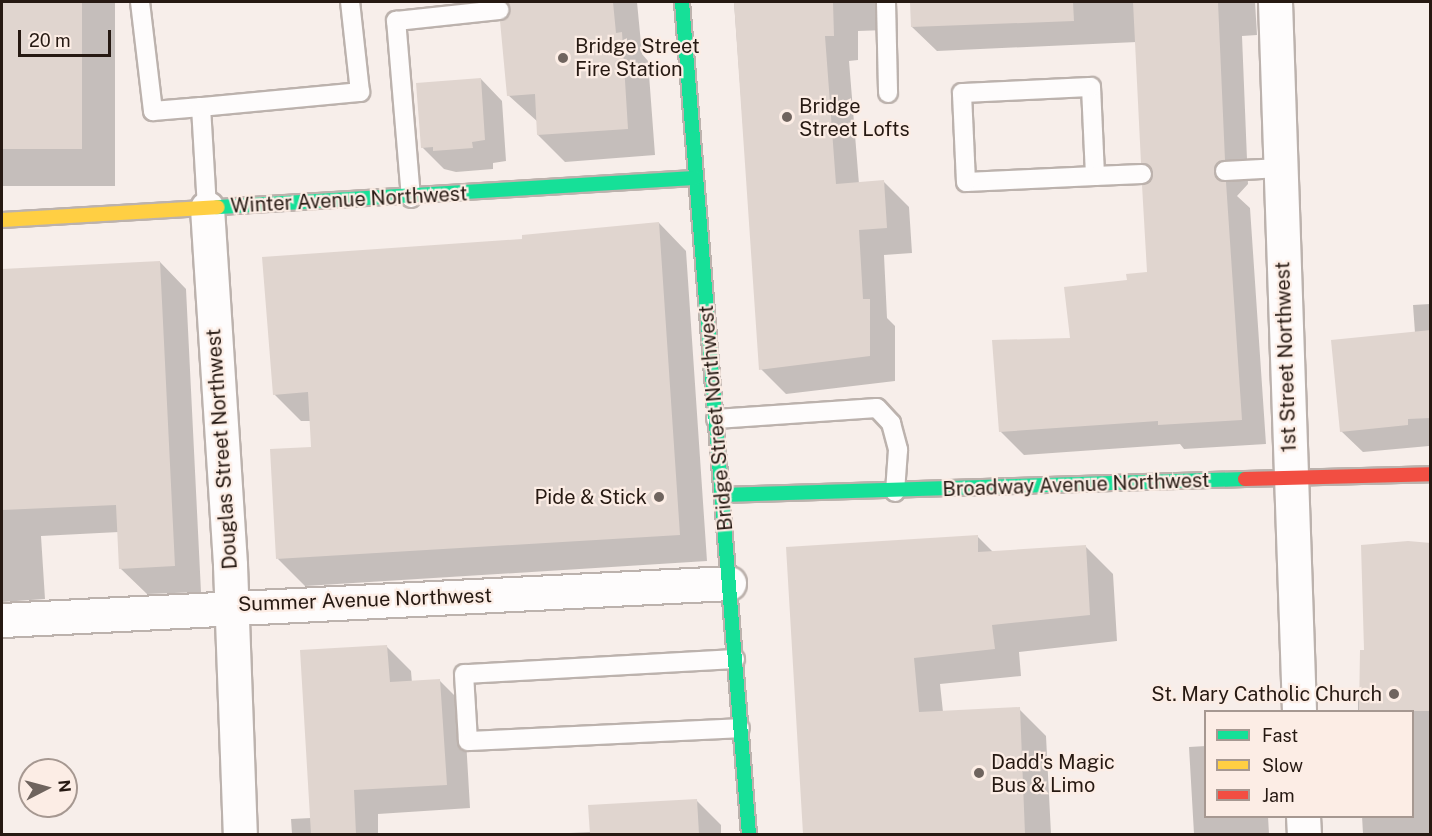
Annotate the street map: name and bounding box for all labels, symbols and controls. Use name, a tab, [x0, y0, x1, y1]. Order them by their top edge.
scale bar	[21, 18, 114, 56]
text: 20 m	[29, 30, 71, 51]
place label: Bridge Street Fire Station	[575, 34, 700, 81]
marker: Bridge Street Fire Station	[556, 51, 570, 65]
place label: Bridge Street Lofts	[799, 94, 910, 141]
marker: Bridge Street Lofts	[780, 110, 794, 124]
street label: Winter Avenue Northwest	[230, 182, 468, 218]
street label: 1st Street Northwest	[1271, 261, 1301, 453]
street label: Bridge Street Northwest	[694, 304, 738, 532]
street label: Douglas Street Northwest	[202, 328, 242, 570]
street label: Broadway Avenue Northwest	[942, 468, 1210, 502]
place label: Pide & Stick	[534, 485, 647, 509]
marker: Pide & Stick	[652, 490, 666, 504]
street label: Summer Avenue Northwest	[237, 584, 493, 616]
place label: St. Mary Catholic Church	[1151, 682, 1382, 706]
marker: St. Mary Catholic Church	[1387, 687, 1401, 701]
legend	[1204, 710, 1414, 818]
text: Fast	[1262, 725, 1298, 746]
place label: Dadd's Magic Bus & Limo	[991, 750, 1115, 797]
text: Slow	[1262, 755, 1303, 776]
north arrow	[18, 758, 78, 818]
marker: Dadd's Magic Bus & Limo	[972, 766, 986, 780]
text: N	[54, 779, 75, 793]
text: Jam	[1262, 785, 1295, 806]

